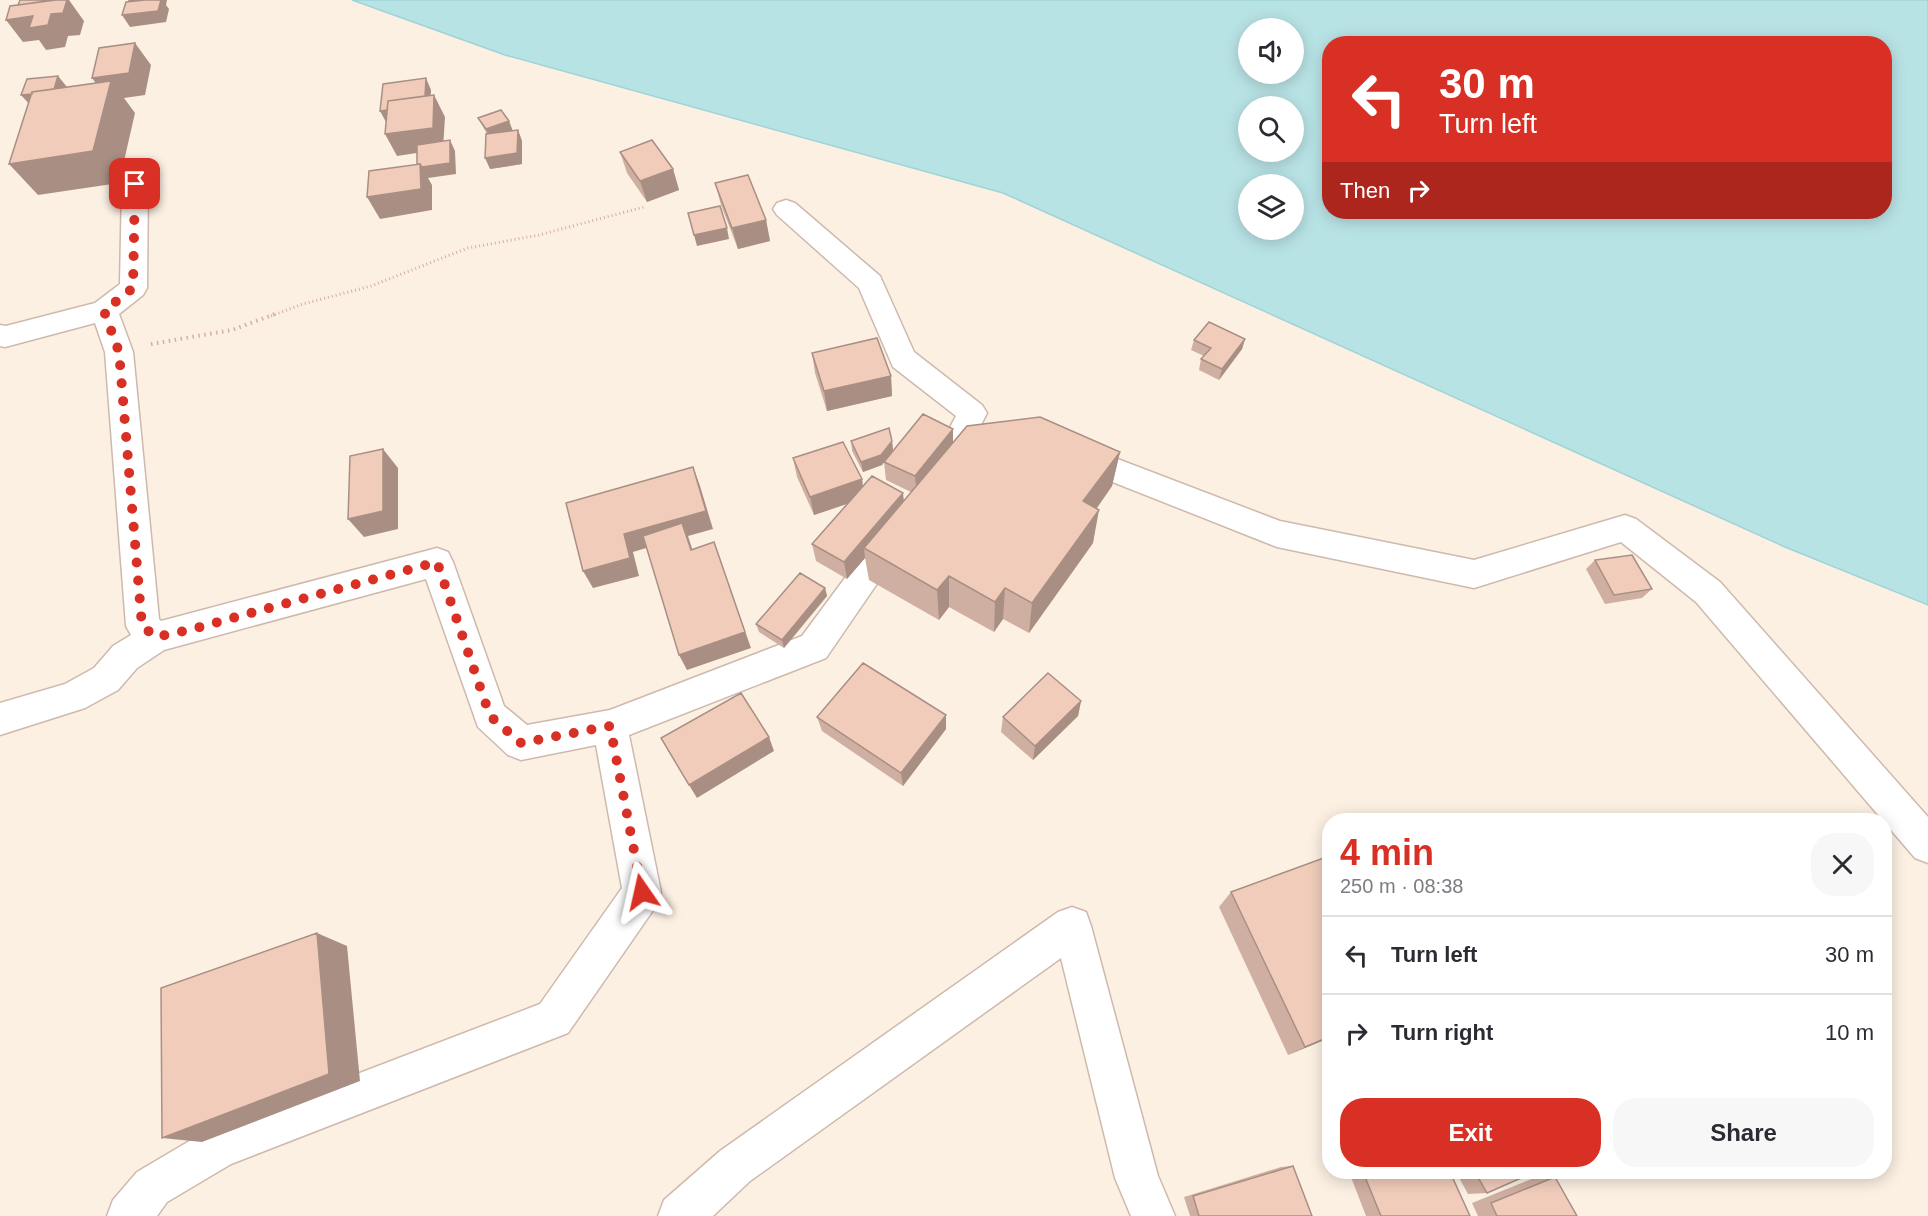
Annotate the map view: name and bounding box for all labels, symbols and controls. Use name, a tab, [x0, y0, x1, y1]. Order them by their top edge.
map controls	[1238, 18, 1304, 240]
button: sound	[1238, 18, 1304, 84]
icon: left	[1340, 60, 1418, 138]
text: 30 m	[1439, 60, 1535, 107]
button: search	[1238, 96, 1304, 162]
text: Turn left	[1439, 109, 1537, 139]
pin	[109, 158, 160, 209]
icon: arrive	[118, 167, 151, 200]
button: layers	[1238, 174, 1304, 240]
icon: right	[1402, 174, 1435, 207]
text: Then	[1340, 178, 1390, 203]
text: 4 min	[1340, 832, 1434, 873]
button: close	[1811, 833, 1874, 896]
position arrow	[610, 860, 674, 924]
text: 250 m · 08:38	[1340, 875, 1463, 897]
icon: left	[1340, 939, 1373, 972]
text: Turn left	[1391, 942, 1477, 967]
text: 30 m	[1825, 942, 1874, 967]
icon: right	[1340, 1017, 1373, 1050]
text: Turn right	[1391, 1020, 1493, 1045]
text: 10 m	[1825, 1020, 1874, 1045]
button: Exit	[1340, 1098, 1601, 1167]
button: Share	[1613, 1098, 1874, 1167]

